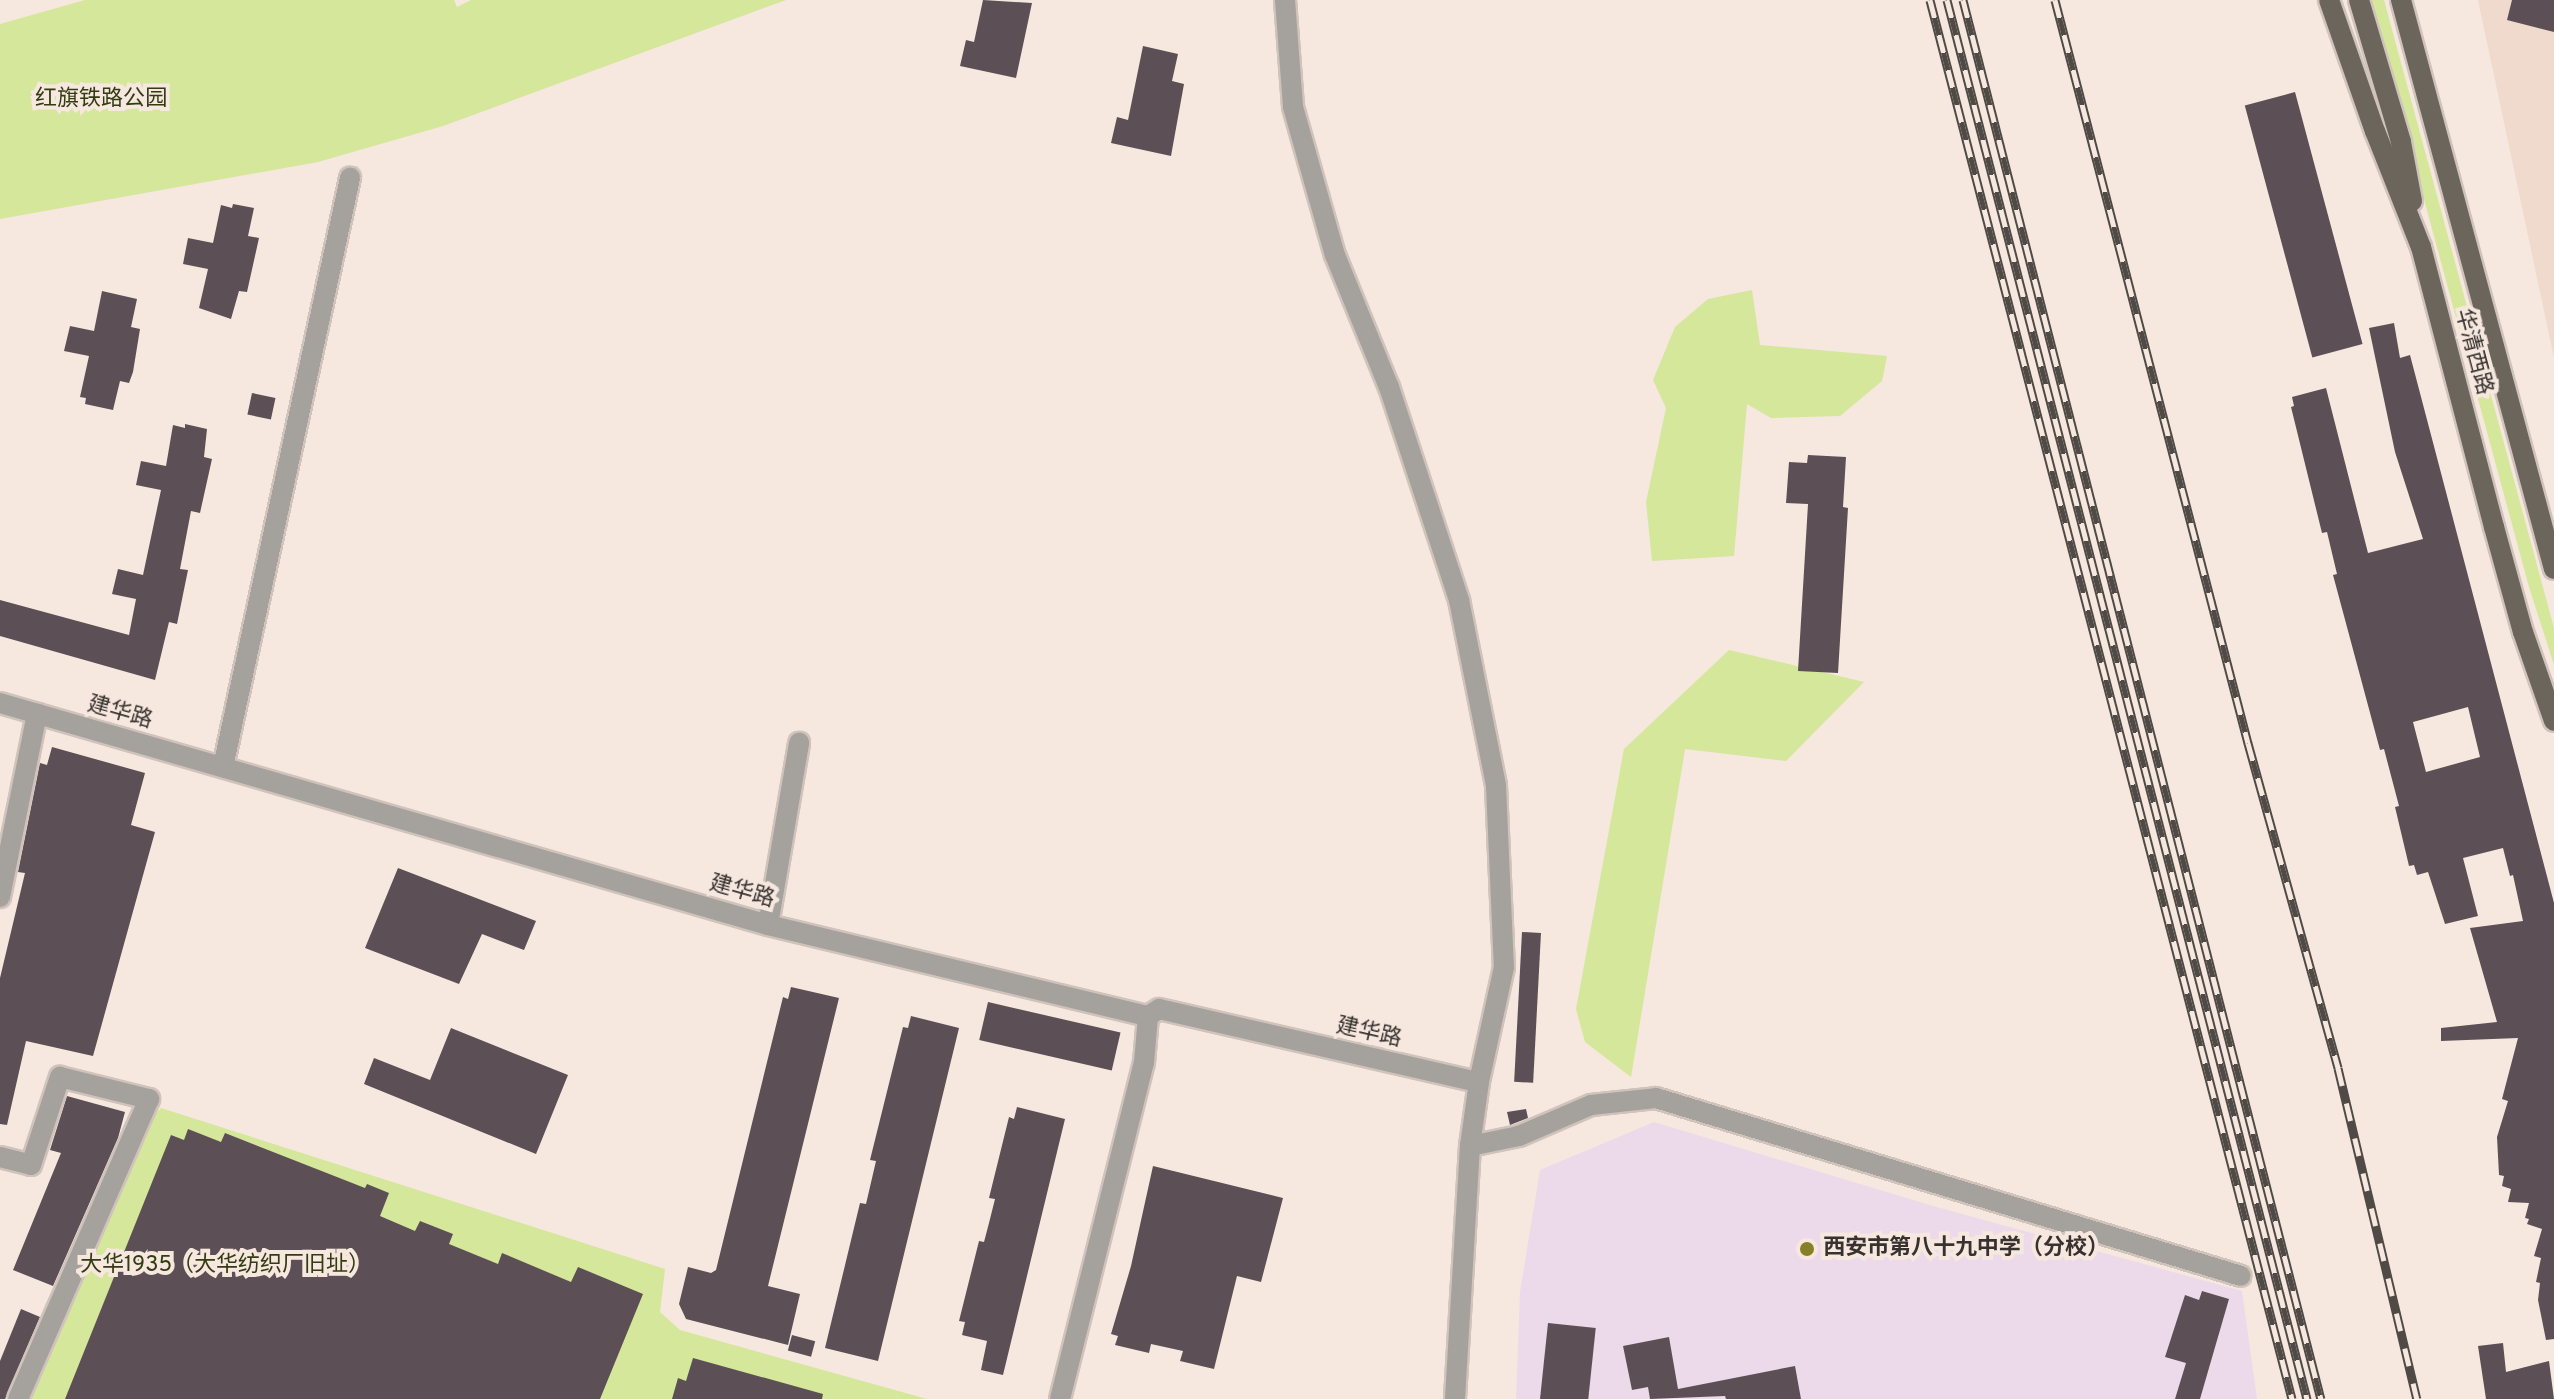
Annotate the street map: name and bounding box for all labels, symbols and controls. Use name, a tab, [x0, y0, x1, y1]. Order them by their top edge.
park label: 红旗铁路公园	[35, 87, 167, 113]
street label: 华清西路	[2449, 306, 2497, 398]
street label: 建华路	[85, 691, 155, 735]
street label: 建华路	[707, 870, 777, 914]
street label: 建华路	[1334, 1013, 1404, 1053]
place label: 西安市第八十九中学（分校）	[1823, 1236, 2109, 1262]
marker: 西安市第八十九中学（分校）	[1798, 1240, 1816, 1258]
park label: 大华1935（大华纺织厂旧址）	[80, 1253, 370, 1279]

